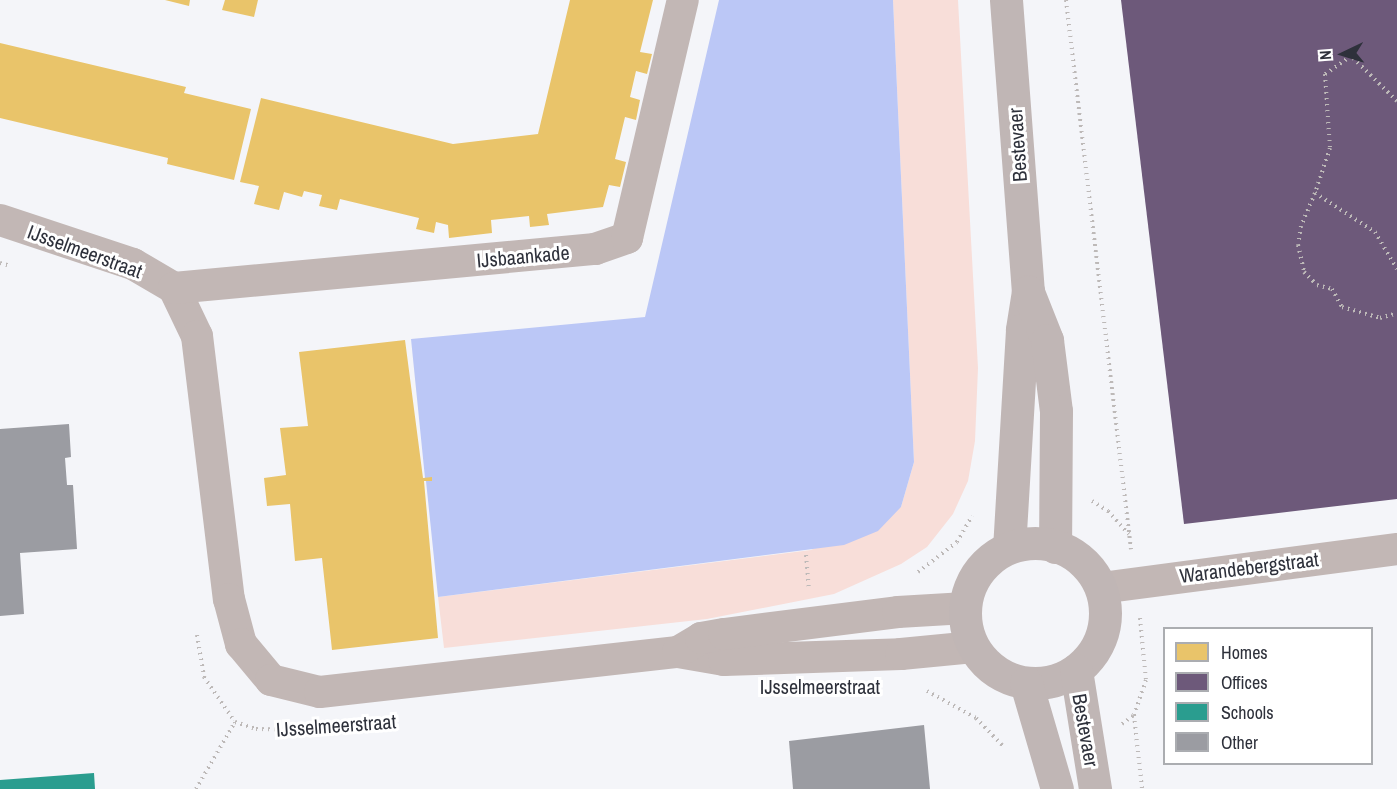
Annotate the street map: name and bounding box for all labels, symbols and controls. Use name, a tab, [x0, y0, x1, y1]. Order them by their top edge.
north arrow	[1313, 24, 1373, 84]
text: N	[1314, 50, 1336, 61]
street label: Bestevaer	[1002, 107, 1032, 183]
street label: IJsselmeerstraat	[24, 219, 146, 283]
street label: IJsbaankade	[476, 240, 570, 272]
street label: Warandebergstraat	[1178, 547, 1320, 587]
legend	[1163, 627, 1373, 765]
text: Homes	[1221, 640, 1268, 665]
text: Offices	[1221, 670, 1268, 695]
street label: IJsselmeerstraat	[760, 674, 880, 698]
street label: Bestevaer	[1068, 692, 1104, 768]
text: Schools	[1221, 700, 1274, 725]
street label: IJsselmeerstraat	[275, 709, 397, 741]
text: Other	[1221, 730, 1258, 755]

